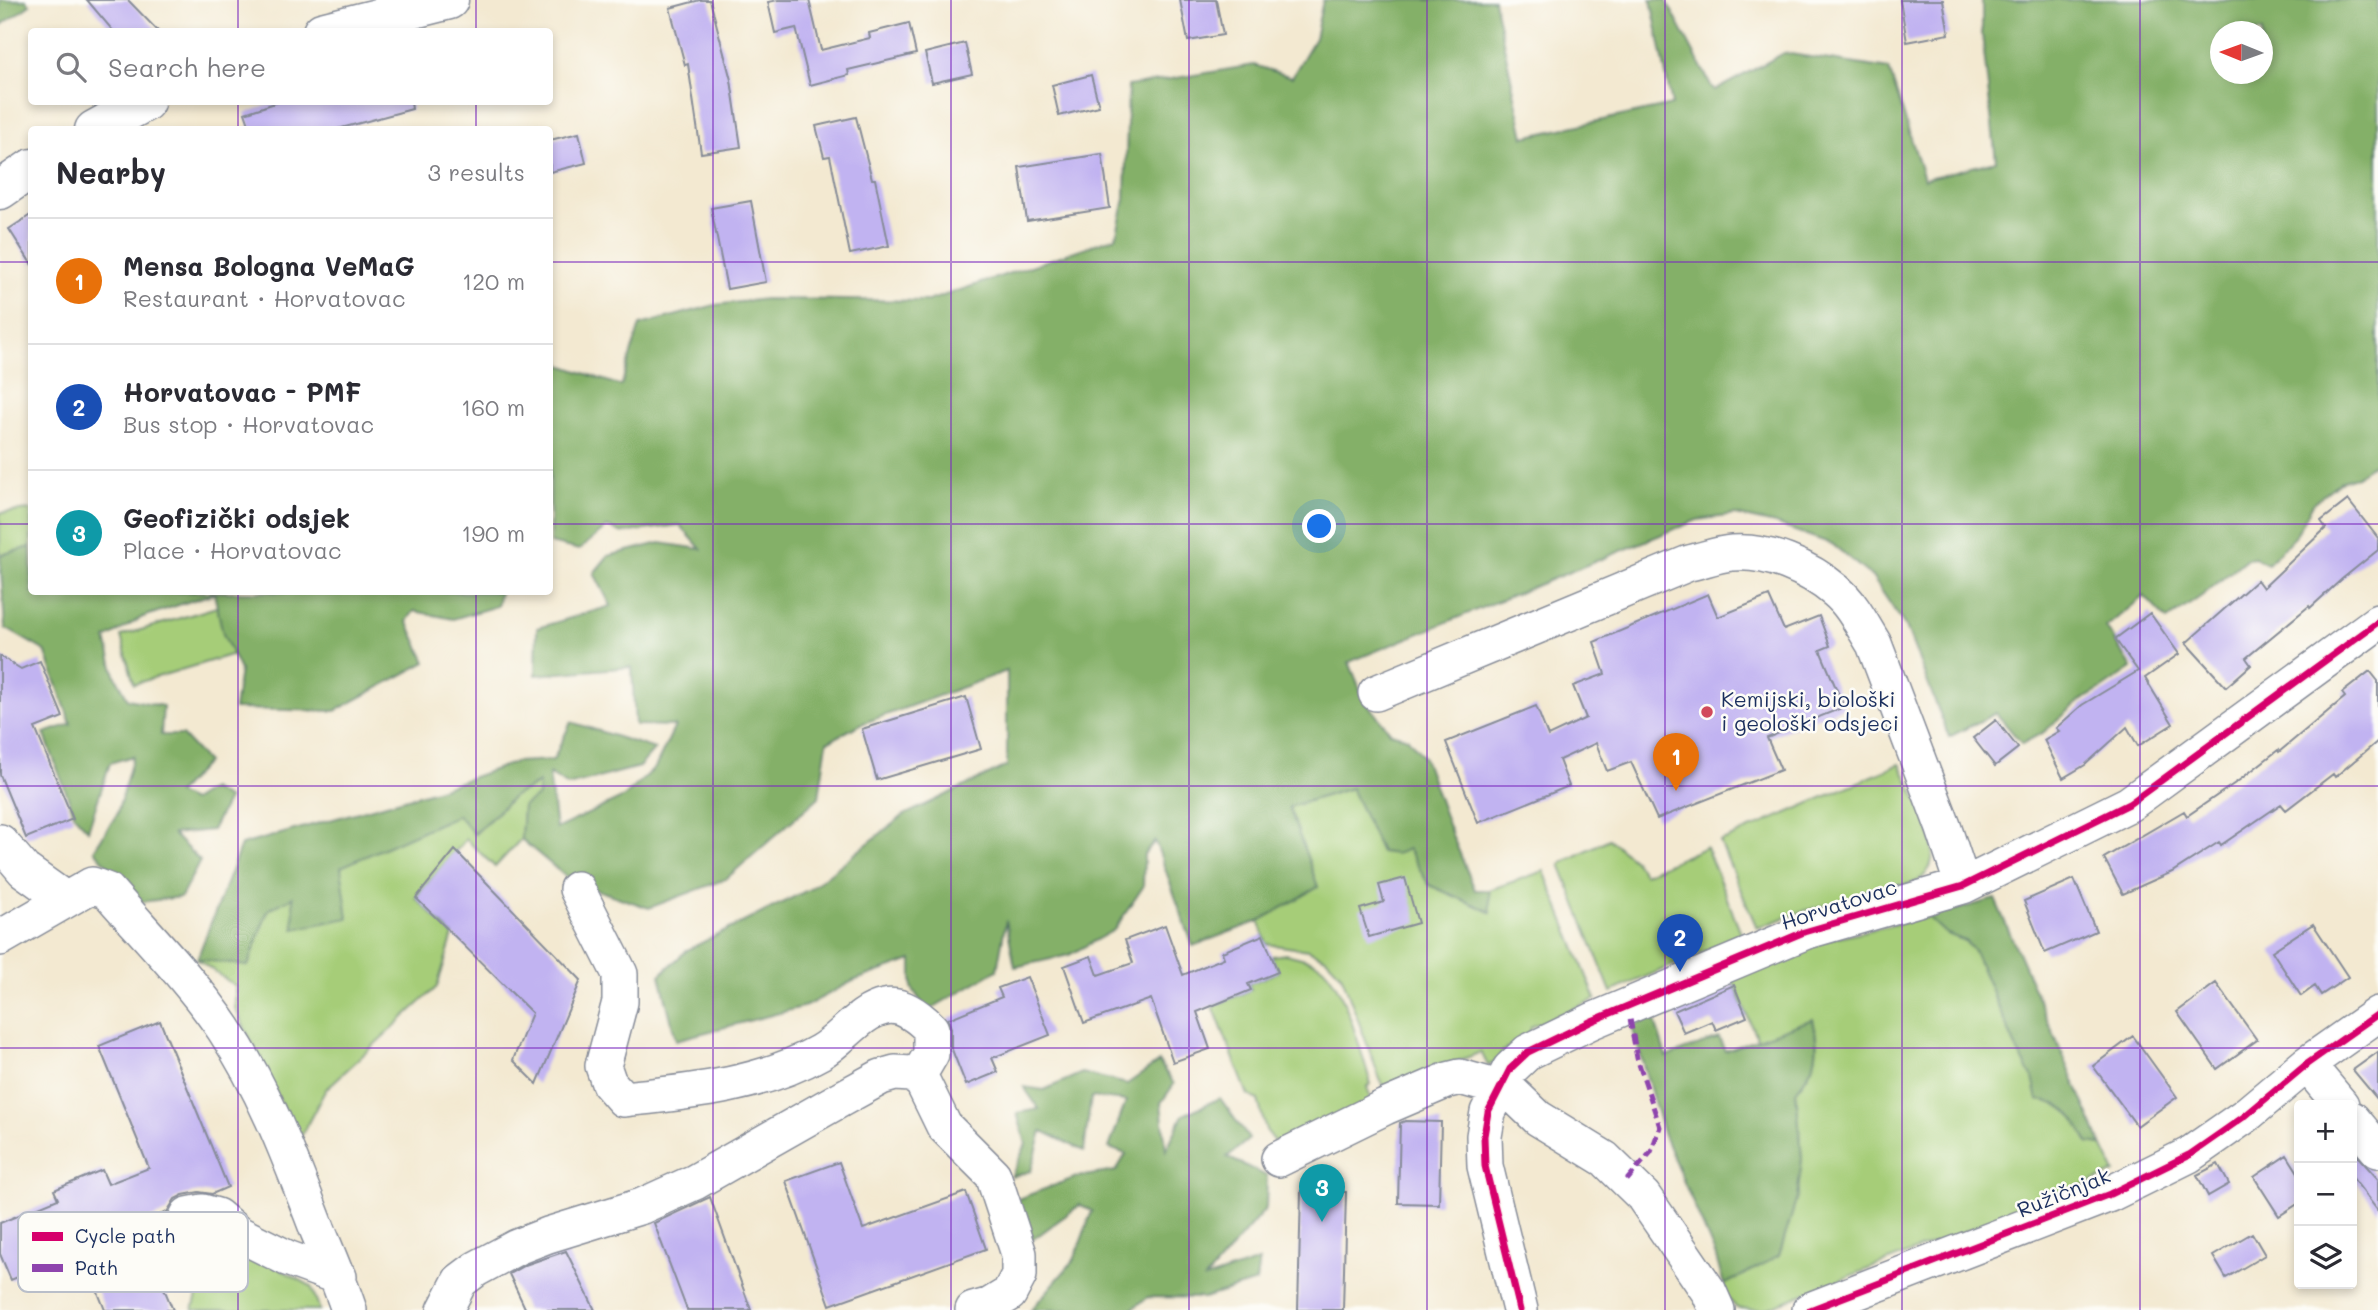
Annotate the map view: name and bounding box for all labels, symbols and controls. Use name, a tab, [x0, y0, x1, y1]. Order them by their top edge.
north arrow	[2210, 21, 2273, 84]
search box	[28, 28, 553, 105]
icon: search	[52, 48, 90, 86]
text: Search here	[108, 50, 266, 84]
text: Nearby	[56, 152, 166, 192]
text: 3 results	[428, 157, 525, 187]
text: Mensa Bologna VeMaG	[123, 249, 414, 283]
text: 1	[74, 266, 84, 296]
text: 120 m	[462, 266, 525, 296]
text: Restaurant · Horvatovac	[123, 283, 406, 313]
text: Horvatovac - PMF	[123, 375, 361, 409]
text: 2	[73, 392, 85, 422]
text: 160 m	[461, 392, 525, 422]
text: Bus stop · Horvatovac	[123, 409, 374, 439]
text: Geofizički odsjek	[123, 501, 350, 535]
your location	[1302, 509, 1336, 543]
text: 3	[72, 518, 86, 548]
text: 190 m	[461, 518, 525, 548]
text: Place · Horvatovac	[123, 535, 342, 565]
place label: Kemijski, biološki i geološki odsjeci	[1721, 685, 1899, 736]
marker: Kemijski, biološki i geološki odsjeci	[1699, 704, 1715, 720]
pin: 1	[1653, 733, 1699, 791]
street label: Horvatovac	[1777, 872, 1900, 935]
pin: 2	[1657, 914, 1703, 972]
map controls	[2294, 1100, 2357, 1289]
button: +	[2294, 1100, 2357, 1163]
street label: Ružičnjak	[2013, 1161, 2114, 1223]
button: −	[2294, 1163, 2357, 1226]
pin: 3	[1299, 1164, 1345, 1222]
legend	[18, 1212, 248, 1292]
text: Cycle path	[75, 1223, 175, 1248]
button: layers	[2294, 1226, 2357, 1289]
text: Path	[75, 1255, 118, 1280]

